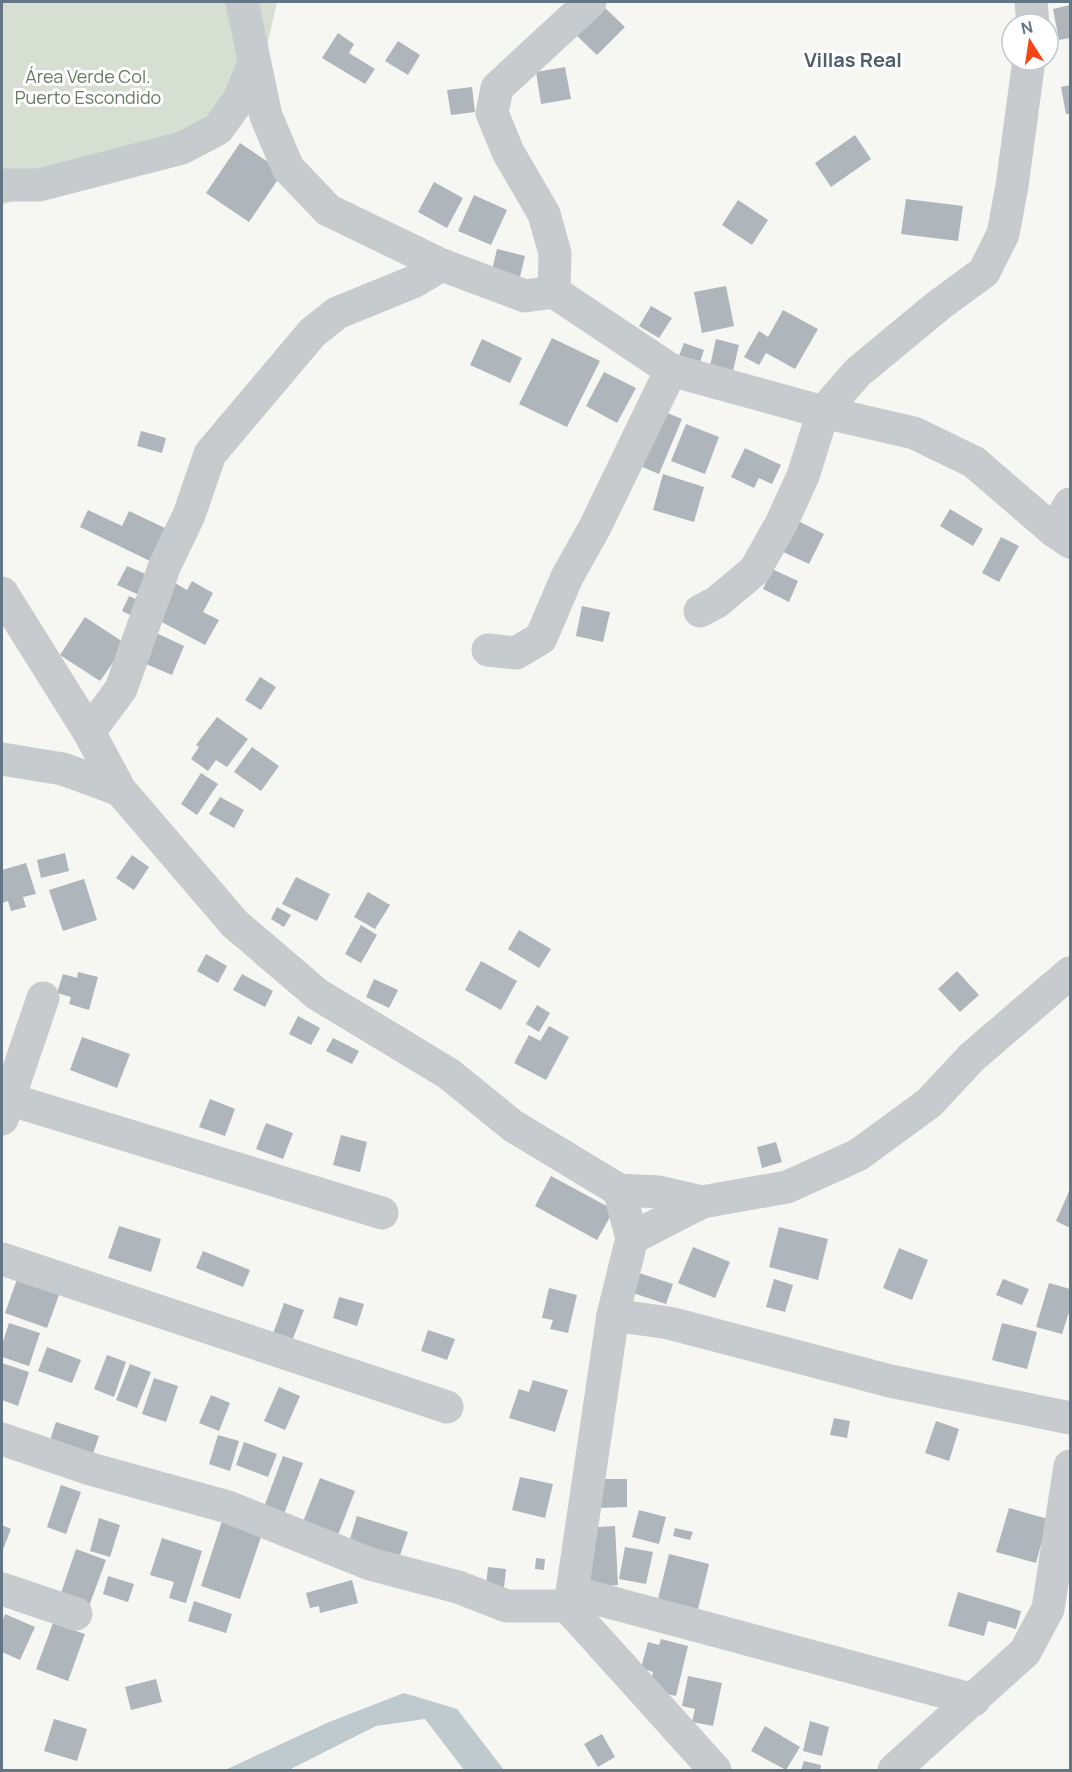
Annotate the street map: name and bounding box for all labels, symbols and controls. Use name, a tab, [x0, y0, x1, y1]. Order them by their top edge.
north arrow	[1000, 12, 1060, 72]
text: N	[1019, 15, 1035, 39]
district label: Villas Real	[804, 46, 902, 73]
park label: Área Verde Col. Puerto Escondido	[15, 64, 161, 109]

